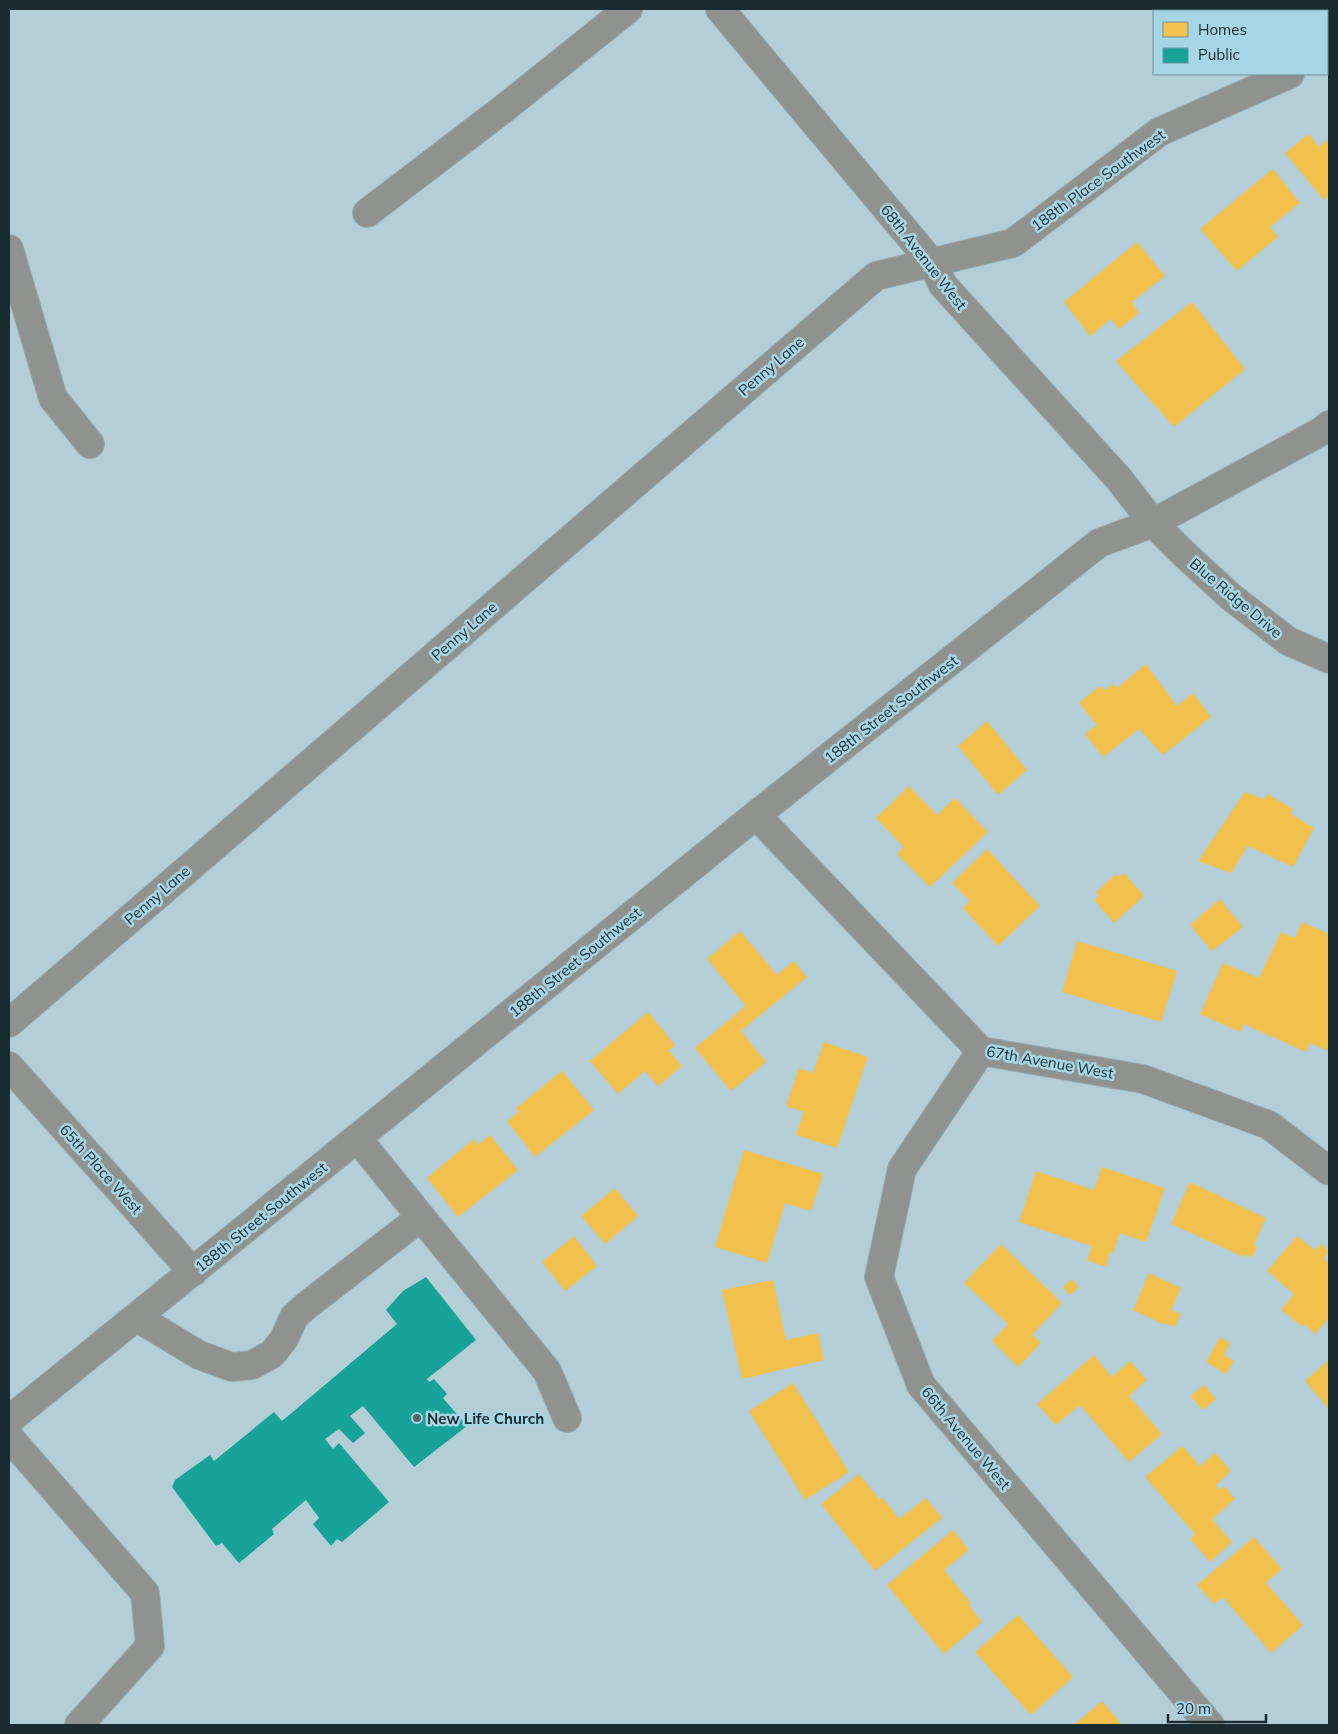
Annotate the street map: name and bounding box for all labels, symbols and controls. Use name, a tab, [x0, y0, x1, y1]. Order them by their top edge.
legend	[1153, 10, 1328, 75]
text: Homes	[1198, 20, 1247, 39]
text: Public	[1198, 45, 1240, 64]
street label: 188th Place Southwest	[1027, 125, 1169, 235]
street label: 68th Avenue West	[877, 200, 971, 314]
street label: Penny Lane	[734, 332, 808, 400]
street label: Blue Ridge Drive	[1186, 554, 1286, 642]
street label: Penny Lane	[427, 597, 501, 665]
street label: 188th Street Southwest	[820, 651, 962, 767]
street label: Penny Lane	[120, 861, 194, 929]
street label: 188th Street Southwest	[505, 903, 645, 1021]
street label: 67th Avenue West	[985, 1041, 1115, 1083]
street label: 65th Place West	[56, 1120, 146, 1218]
street label: 188th Street Southwest	[191, 1158, 331, 1276]
street label: 66th Avenue West	[917, 1383, 1015, 1493]
place label: New Life Church	[427, 1409, 544, 1428]
marker: New Life Church	[411, 1412, 423, 1424]
scale bar	[1168, 1692, 1266, 1724]
text: 20 m	[1176, 1699, 1211, 1718]

